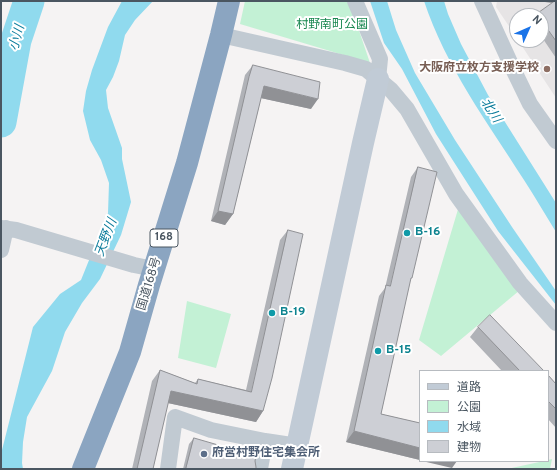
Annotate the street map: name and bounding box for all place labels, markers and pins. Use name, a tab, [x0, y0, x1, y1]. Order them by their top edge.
place label: 大阪府立枚方支援学校	[419, 62, 539, 76]
marker: 大阪府立枚方支援学校	[542, 64, 552, 74]
place label: B-16	[415, 226, 440, 240]
marker: B-16	[402, 228, 412, 238]
place label: B-19	[280, 306, 305, 320]
marker: B-19	[267, 308, 277, 318]
place label: B-15	[386, 344, 411, 358]
marker: B-15	[373, 346, 383, 356]
place label: 府営村野住宅集会所	[212, 447, 320, 461]
marker: 府営村野住宅集会所	[199, 449, 209, 459]

